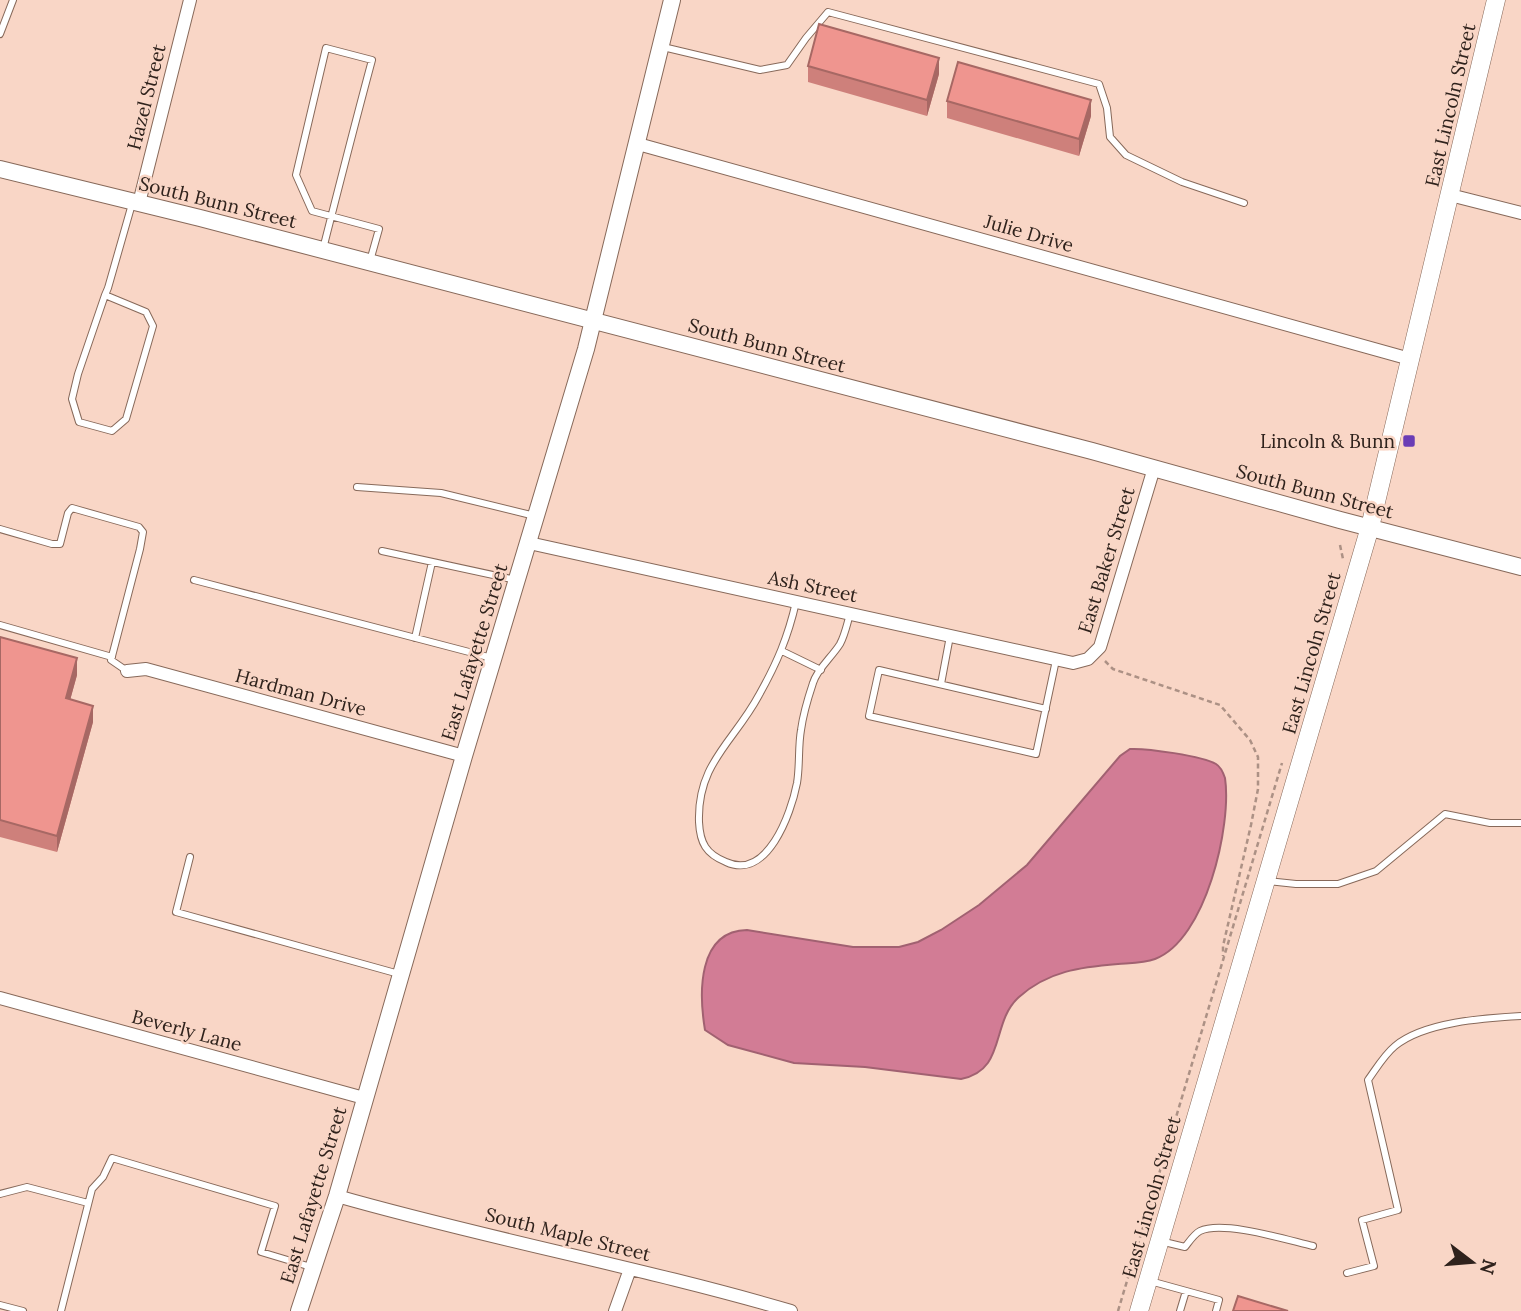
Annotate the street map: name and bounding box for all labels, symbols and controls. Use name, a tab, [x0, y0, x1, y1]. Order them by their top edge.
street label: East Lincoln Street	[1419, 20, 1481, 189]
street label: Hazel Street	[121, 41, 171, 152]
street label: South Bunn Street	[137, 171, 300, 233]
street label: Julie Drive	[981, 209, 1076, 257]
street label: South Bunn Street	[686, 312, 849, 378]
place label: Lincoln & Bunn	[1260, 429, 1395, 453]
marker: Lincoln & Bunn	[1401, 433, 1417, 449]
street label: South Bunn Street	[1234, 458, 1397, 524]
street label: East Baker Street	[1072, 483, 1140, 636]
street label: East Lafayette Street	[436, 560, 513, 744]
street label: Ash Street	[765, 565, 861, 607]
street label: East Lincoln Street	[1276, 569, 1346, 737]
street label: Hardman Drive	[233, 663, 369, 721]
street label: Beverly Lane	[129, 1004, 245, 1056]
street label: East Lafayette Street	[275, 1103, 352, 1287]
street label: East Lincoln Street	[1116, 1113, 1186, 1281]
street label: South Maple Street	[483, 1202, 654, 1266]
north arrow	[1437, 1227, 1507, 1297]
text: N	[1475, 1256, 1502, 1277]

